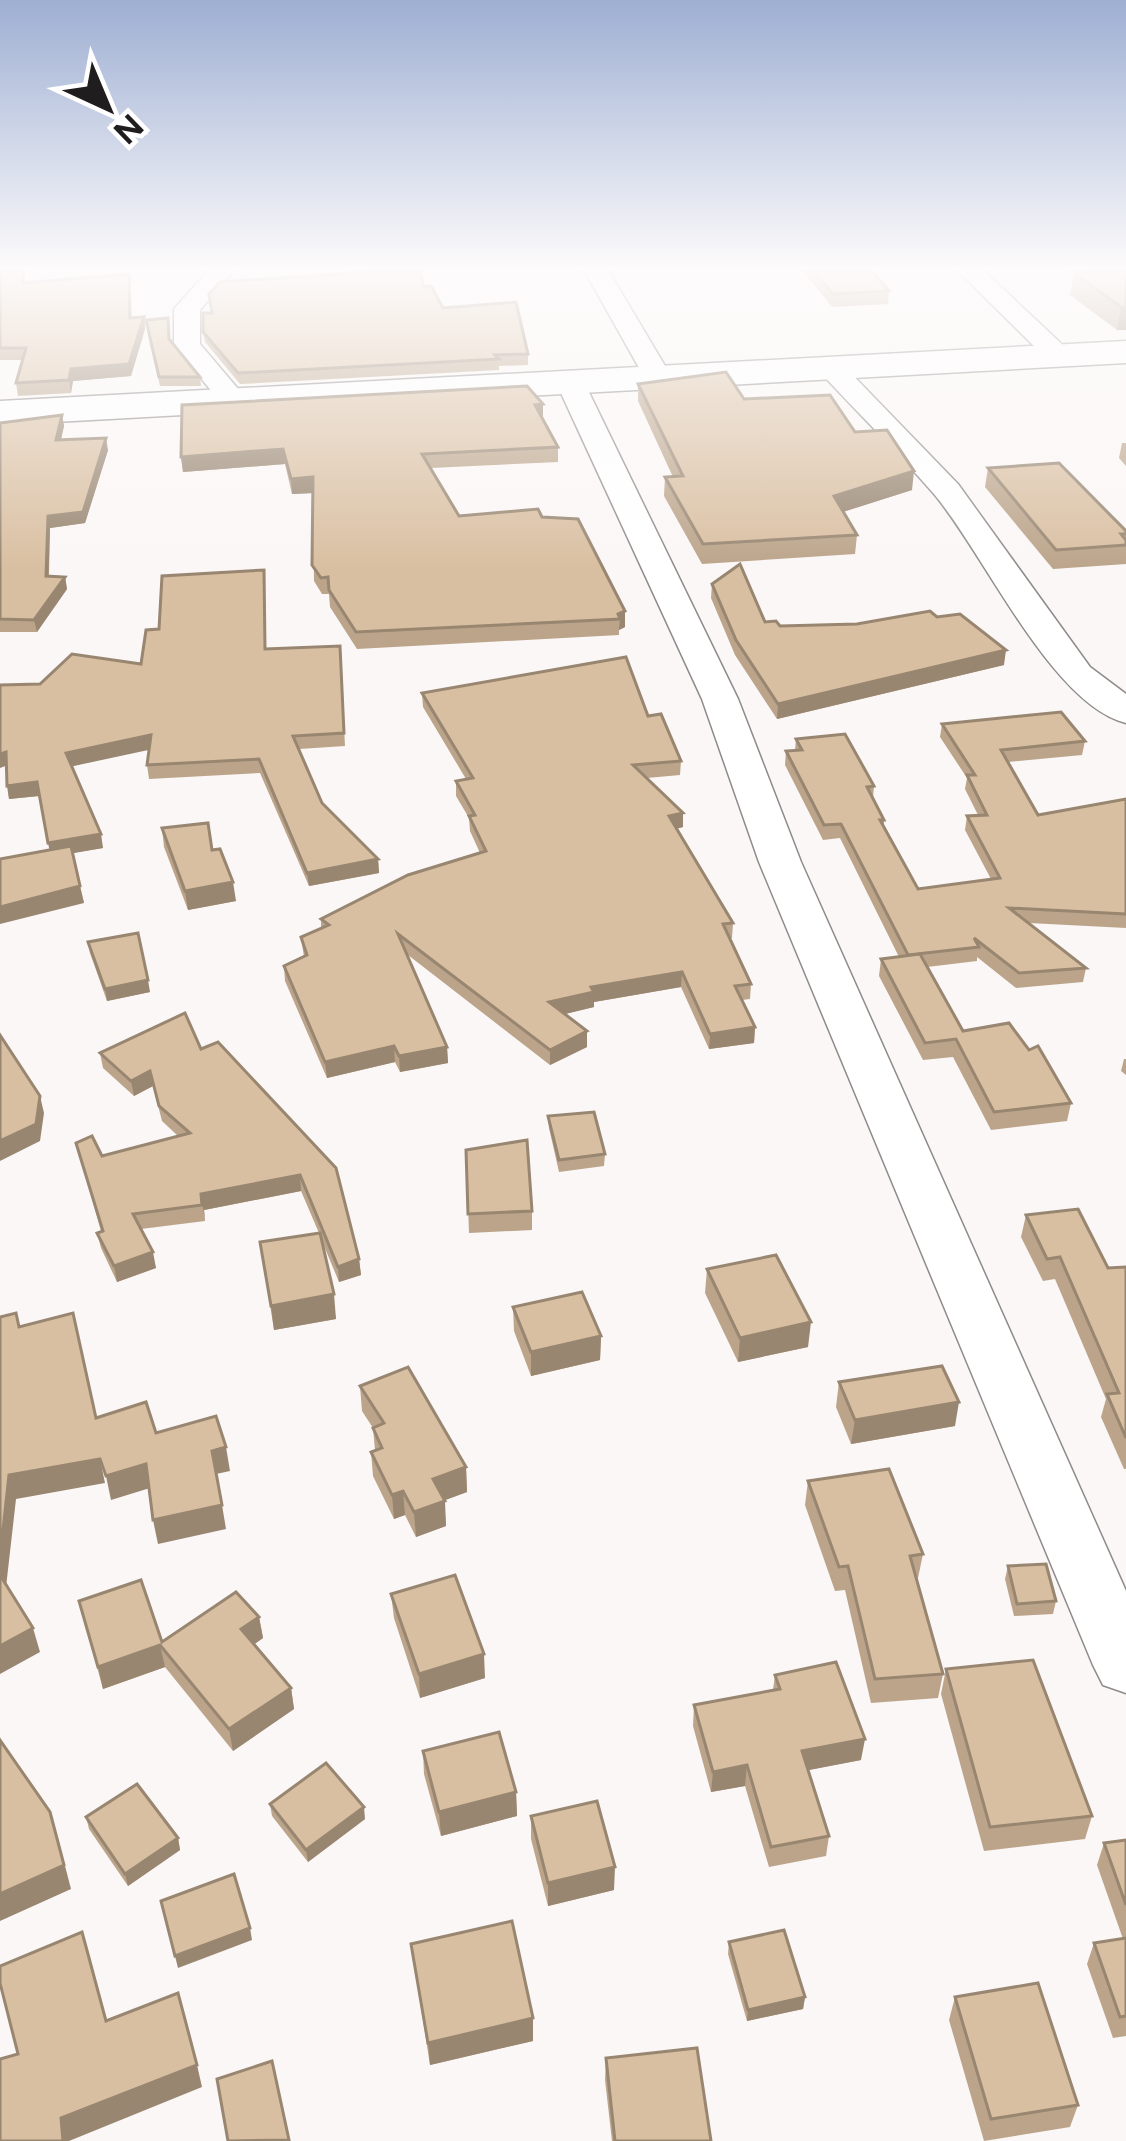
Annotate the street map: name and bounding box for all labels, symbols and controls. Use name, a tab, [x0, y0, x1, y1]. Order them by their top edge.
north arrow	[48, 48, 168, 168]
text: N	[106, 106, 151, 152]

